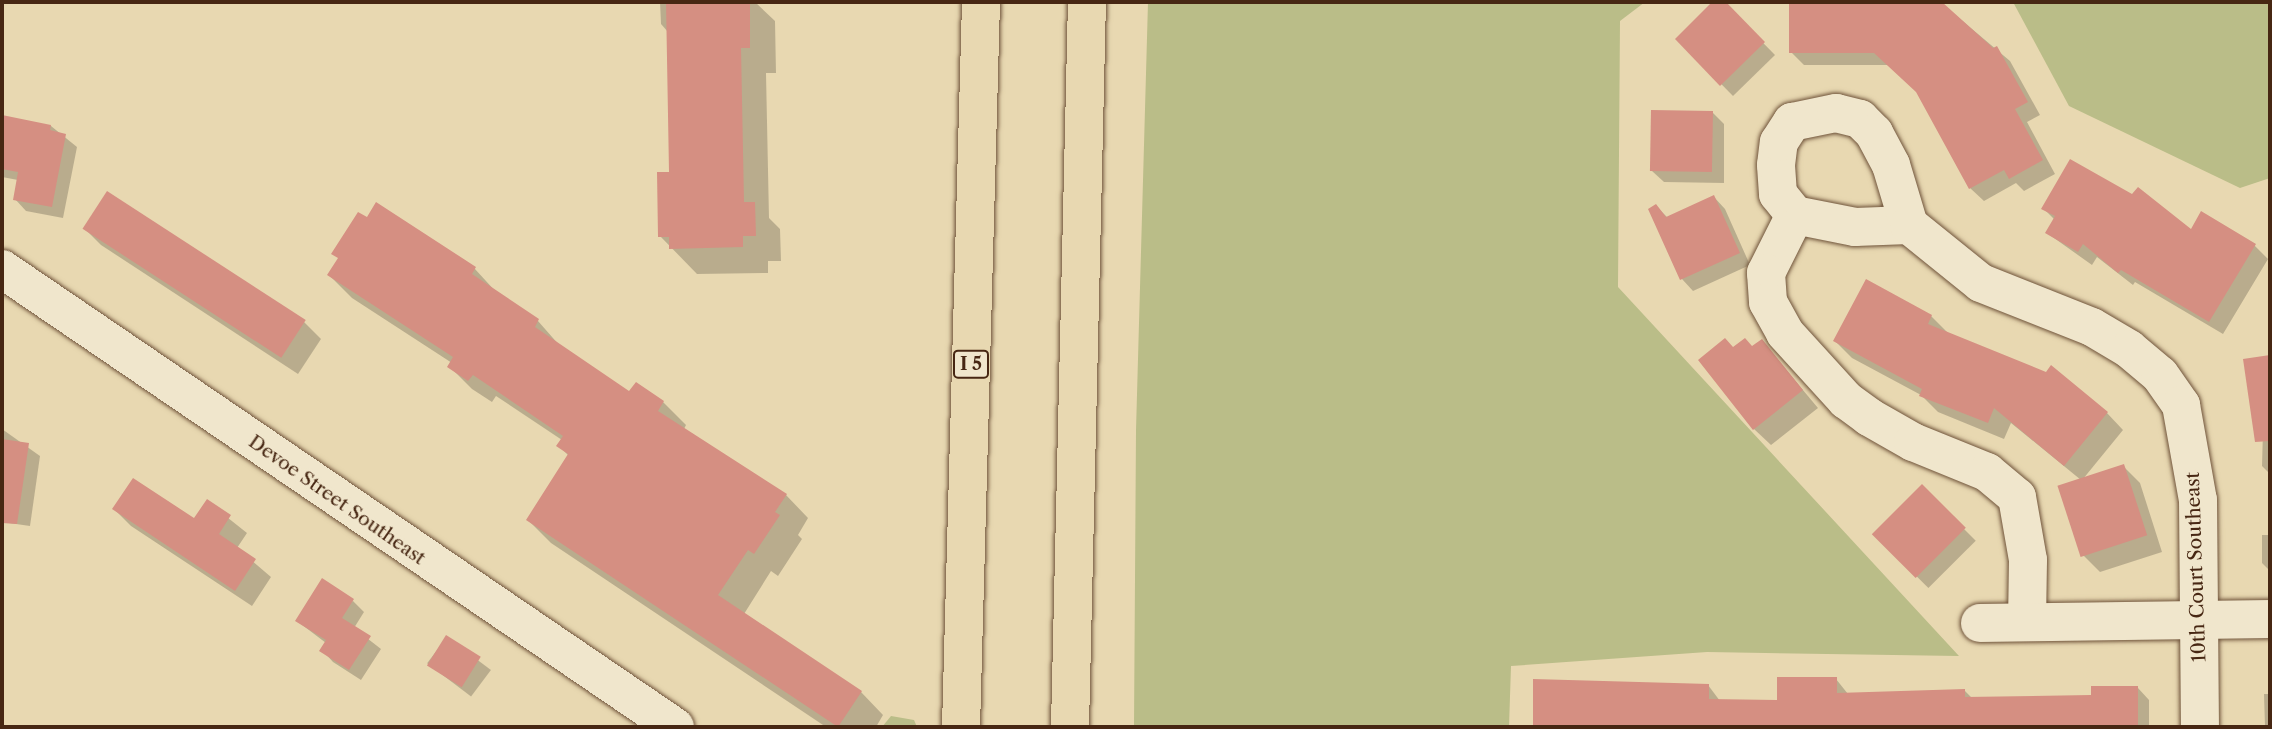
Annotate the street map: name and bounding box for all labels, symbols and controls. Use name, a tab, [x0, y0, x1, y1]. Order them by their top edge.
road number: I 5	[952, 350, 990, 378]
street label: Devoe Street Southeast	[244, 430, 430, 570]
street label: 10th Court Southeast	[2181, 471, 2211, 663]

